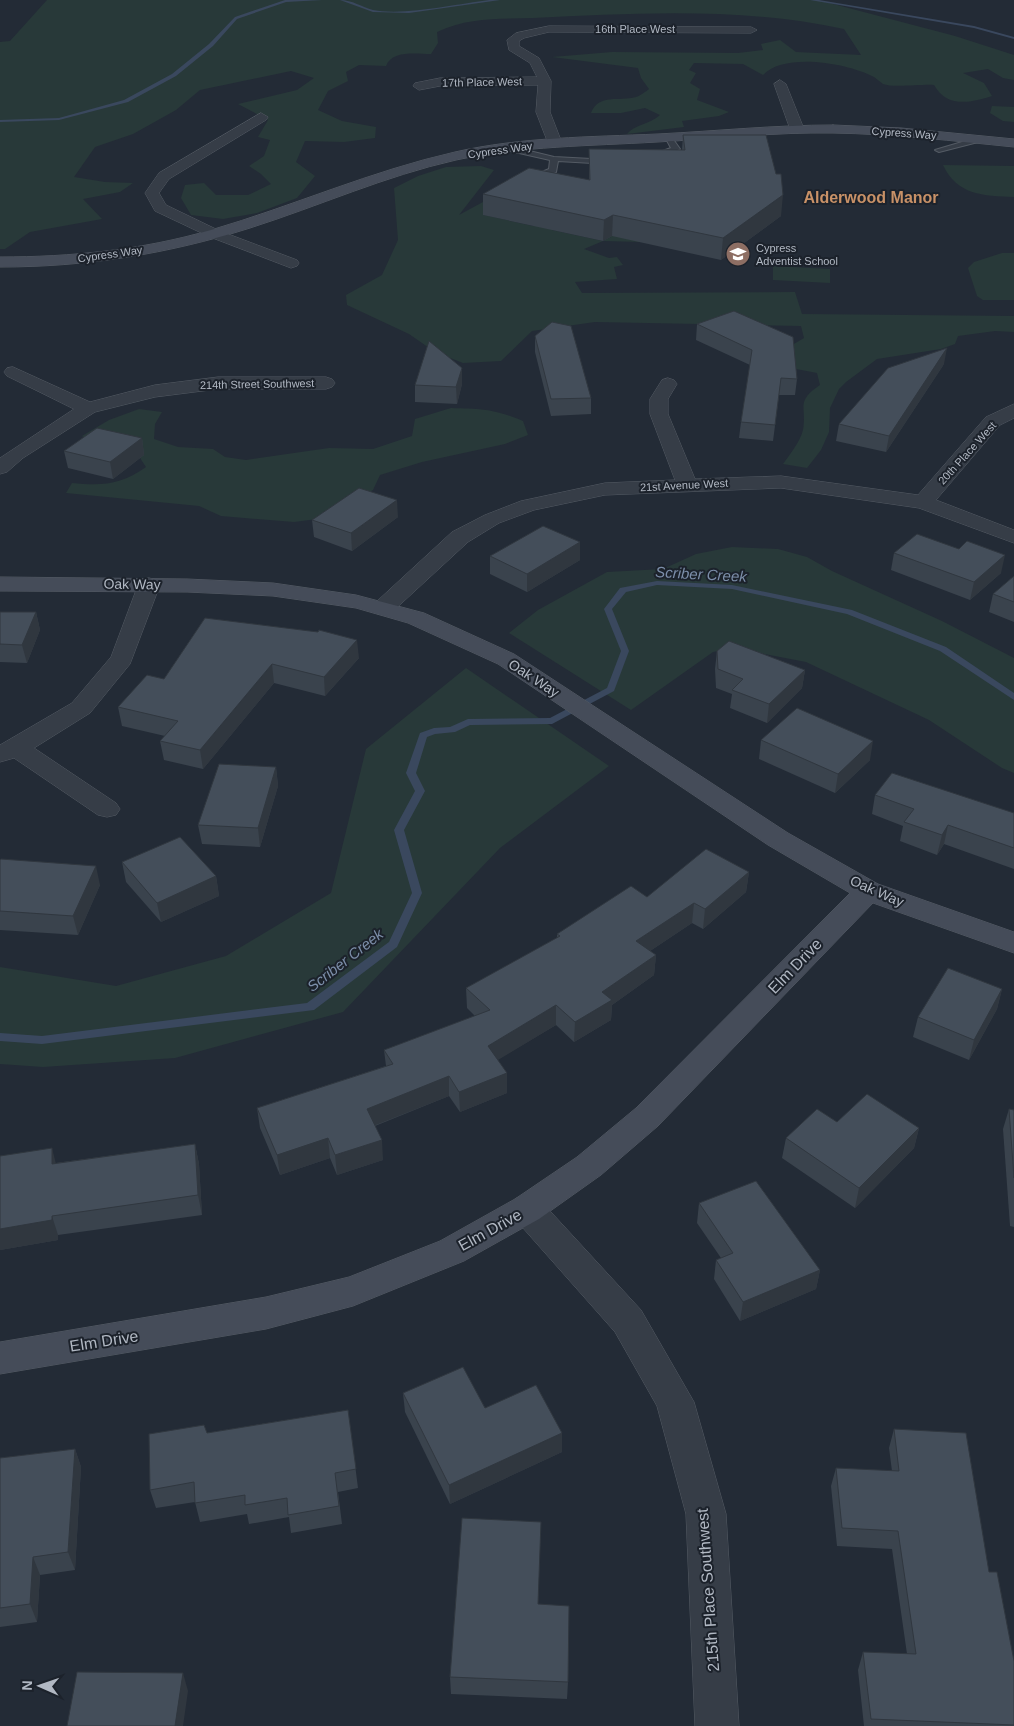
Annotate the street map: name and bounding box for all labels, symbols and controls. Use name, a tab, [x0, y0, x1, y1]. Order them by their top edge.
street label: 16th Place West	[595, 23, 675, 35]
street label: 17th Place West	[442, 75, 522, 89]
street label: Cypress Way	[871, 125, 937, 141]
street label: Cypress Way	[467, 139, 534, 160]
district label: Alderwood Manor	[803, 189, 939, 206]
school or university icon: Cypress Adventist School	[725, 241, 751, 267]
place label: Cypress Adventist School	[756, 242, 838, 267]
street label: Cypress Way	[77, 243, 144, 264]
street label: 214th Street Southwest	[200, 377, 314, 391]
street label: 20th Place West	[936, 419, 998, 487]
street label: 21st Avenue West	[640, 477, 728, 493]
water label: Scriber Creek	[655, 563, 749, 585]
street label: Oak Way	[103, 576, 161, 592]
street label: Oak Way	[506, 656, 562, 700]
street label: Oak Way	[848, 872, 906, 910]
water label: Scriber Creek	[304, 924, 388, 995]
street label: Elm Drive	[765, 935, 825, 997]
street label: Elm Drive	[456, 1206, 525, 1254]
street label: Elm Drive	[68, 1327, 140, 1355]
street label: 215th Place Southwest	[694, 1507, 722, 1672]
north arrow	[15, 1661, 65, 1711]
text: N	[19, 1680, 35, 1691]

